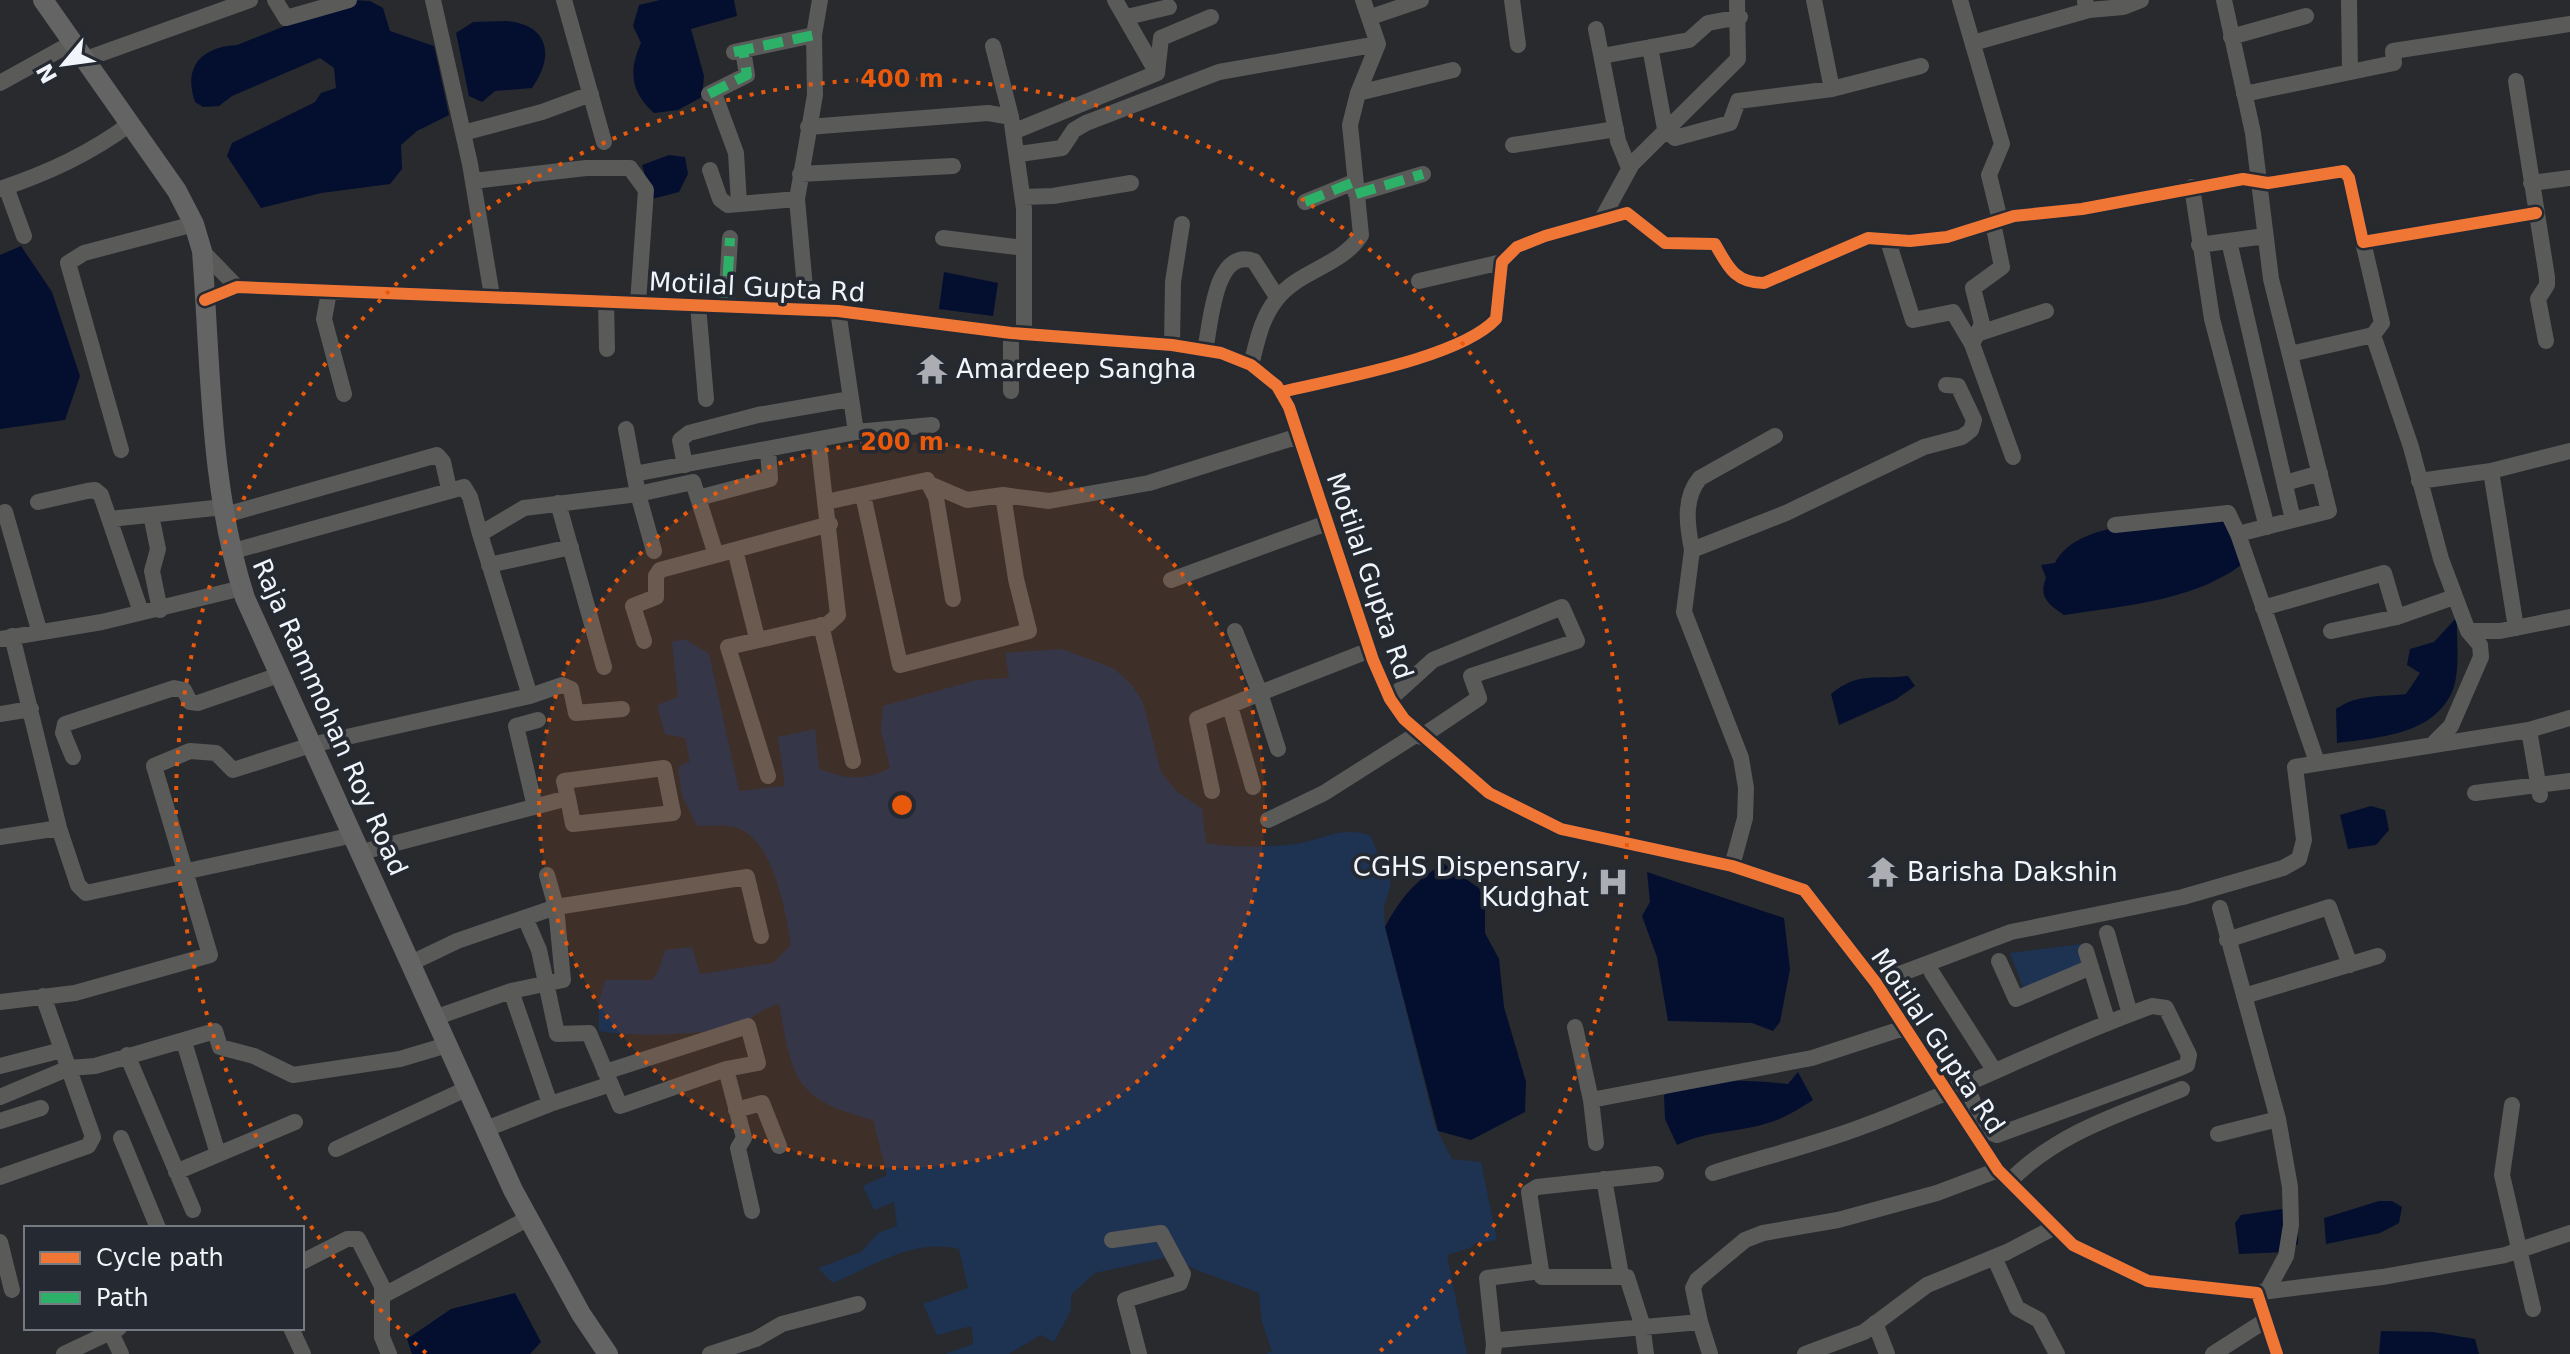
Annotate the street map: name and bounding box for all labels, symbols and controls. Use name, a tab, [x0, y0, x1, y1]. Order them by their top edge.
north arrow	[24, 24, 104, 104]
text: N	[32, 59, 62, 88]
text: 400 m	[860, 65, 944, 93]
street label: Motilal Gupta Rd	[648, 266, 866, 308]
temple icon: Amardeep Sangha	[915, 352, 949, 386]
place label: Amardeep Sangha	[956, 354, 1196, 384]
text: 200 m	[860, 428, 944, 456]
street label: Motilal Gupta Rd	[1321, 469, 1419, 683]
street label: Raja Rammohan Roy Road	[246, 554, 414, 880]
centre of rings	[888, 791, 916, 819]
place label: CGHS Dispensary, Kudghat	[1353, 852, 1589, 912]
temple icon: Barisha Dakshin	[1866, 855, 1900, 889]
place label: Barisha Dakshin	[1907, 857, 2118, 887]
hospital icon: CGHS Dispensary, Kudghat	[1596, 865, 1630, 899]
street label: Motilal Gupta Rd	[1865, 943, 2011, 1139]
legend	[24, 1226, 304, 1330]
text: Cycle path	[96, 1244, 224, 1272]
text: Path	[96, 1284, 149, 1312]

